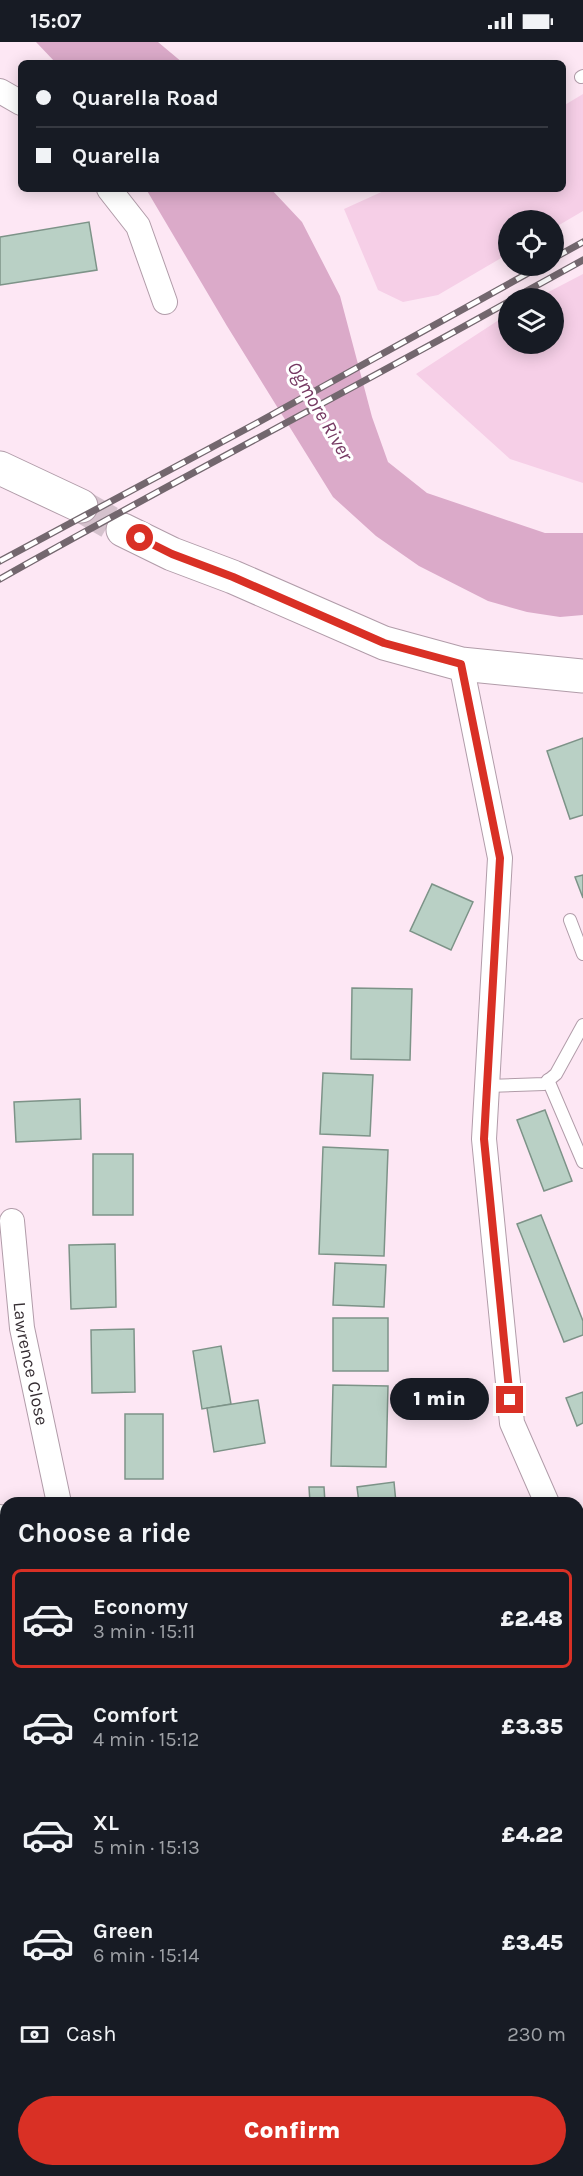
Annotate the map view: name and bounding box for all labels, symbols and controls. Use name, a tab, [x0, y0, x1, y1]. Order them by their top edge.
text: 15:07	[30, 8, 81, 34]
text: Quarella Road	[72, 85, 219, 111]
text: Quarella	[72, 143, 160, 169]
map controls	[498, 210, 564, 354]
button: locate	[498, 210, 564, 276]
button: layers	[498, 288, 564, 354]
water label: Ogmore River	[282, 357, 358, 466]
route start	[126, 524, 153, 551]
street label: Lawrence Close	[9, 1301, 53, 1427]
callout: 1 min	[390, 1379, 489, 1421]
route end	[496, 1386, 523, 1413]
text: 1 min	[413, 1387, 466, 1410]
text: Choose a ride	[18, 1517, 191, 1549]
icon: car	[21, 1592, 75, 1646]
text: Economy	[93, 1594, 188, 1620]
text: £2.48	[501, 1606, 563, 1632]
text: 3 min · 15:11	[93, 1620, 195, 1643]
icon: car	[21, 1700, 75, 1754]
text: Comfort	[93, 1702, 178, 1728]
text: £3.35	[501, 1714, 563, 1740]
text: 4 min · 15:12	[93, 1728, 199, 1751]
icon: car	[21, 1808, 75, 1862]
text: XL	[93, 1810, 119, 1836]
text: £4.22	[502, 1822, 563, 1848]
text: 5 min · 15:13	[93, 1836, 200, 1859]
icon: car	[21, 1916, 75, 1970]
text: Green	[93, 1918, 154, 1944]
text: £3.45	[502, 1930, 563, 1956]
text: 6 min · 15:14	[93, 1944, 199, 1967]
icon: cash	[18, 2018, 51, 2051]
text: Cash	[66, 2021, 116, 2047]
text: 230 m	[507, 2023, 566, 2046]
button: Confirm	[18, 2096, 566, 2165]

